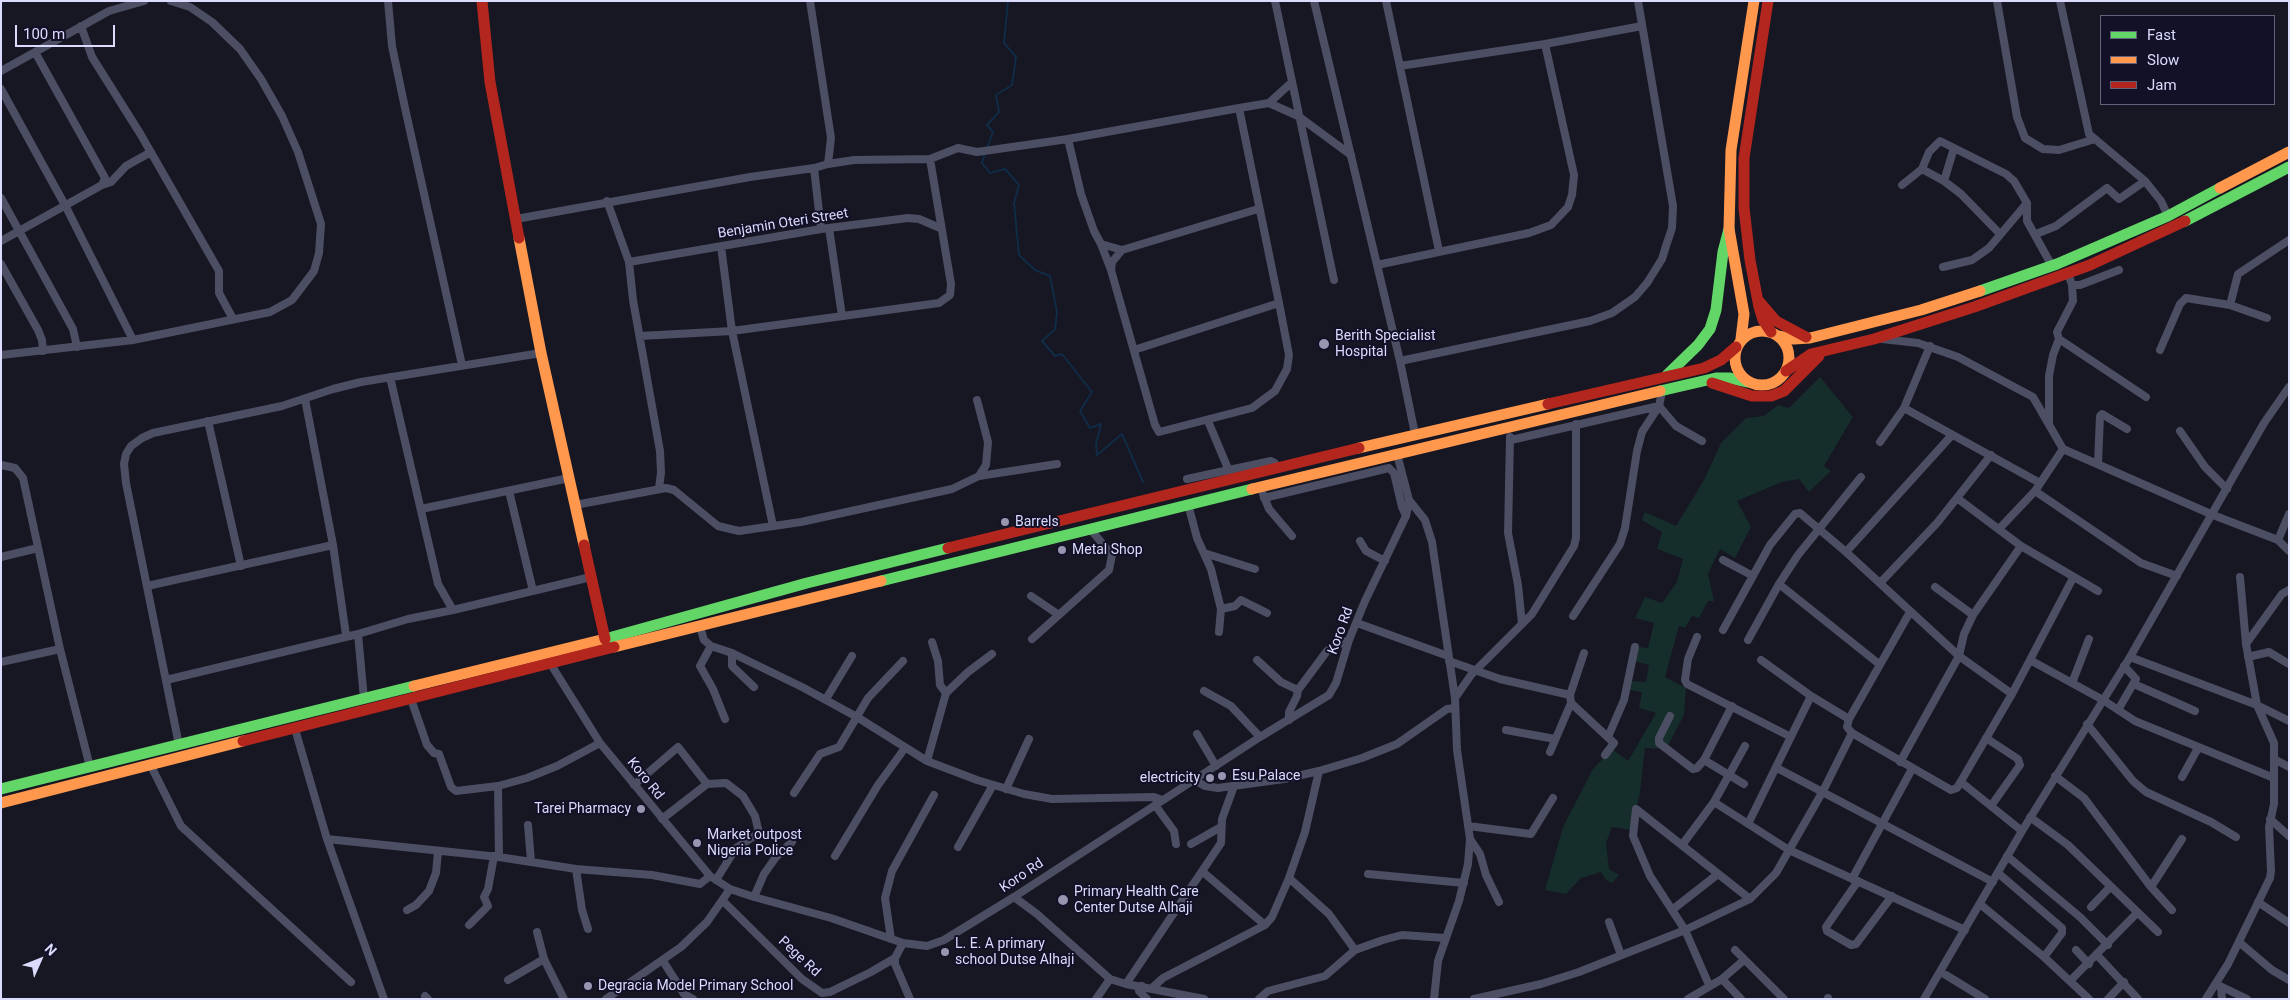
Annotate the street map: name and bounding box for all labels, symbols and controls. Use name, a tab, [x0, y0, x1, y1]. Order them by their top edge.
scale bar	[18, 15, 118, 47]
legend	[2100, 15, 2275, 105]
text: 100 m	[23, 25, 65, 43]
text: Fast	[2147, 26, 2176, 44]
text: Slow	[2147, 51, 2179, 69]
text: Jam	[2147, 76, 2177, 94]
street label: Benjamin Oteri Street	[717, 205, 849, 243]
place label: Berith Specialist Hospital	[1335, 328, 1436, 361]
marker: Berith Specialist Hospital	[1317, 337, 1331, 351]
place label: Barrels	[1015, 514, 1059, 530]
marker: Barrels	[999, 516, 1011, 528]
place label: Metal Shop	[1072, 542, 1143, 558]
marker: Metal Shop	[1056, 544, 1068, 556]
street label: Koro Rd	[1325, 605, 1357, 657]
street label: Koro Rd	[623, 755, 667, 803]
place label: Esu Palace	[1232, 768, 1301, 784]
place label: electricity	[1140, 770, 1200, 786]
marker: Esu Palace	[1216, 770, 1228, 782]
marker: electricity	[1204, 772, 1216, 784]
place label: Tarei Pharmacy	[534, 801, 631, 817]
marker: Tarei Pharmacy	[635, 803, 647, 815]
place label: Market outpost Nigeria Police	[707, 827, 802, 860]
marker: Market outpost Nigeria Police	[691, 837, 703, 849]
street label: Koro Rd	[997, 855, 1047, 897]
place label: Primary Health Care Center Dutse Alhaji	[1074, 884, 1199, 916]
marker: Primary Health Care Center Dutse Alhaji	[1056, 893, 1070, 907]
street label: Pege Rd	[774, 933, 824, 981]
north arrow	[15, 935, 65, 985]
place label: L. E. A primary school Dutse Alhaji	[955, 936, 1074, 969]
text: N	[42, 940, 60, 959]
marker: L. E. A primary school Dutse Alhaji	[939, 946, 951, 958]
place label: Degracia Model Primary School	[598, 978, 793, 994]
marker: Degracia Model Primary School	[582, 980, 594, 992]

